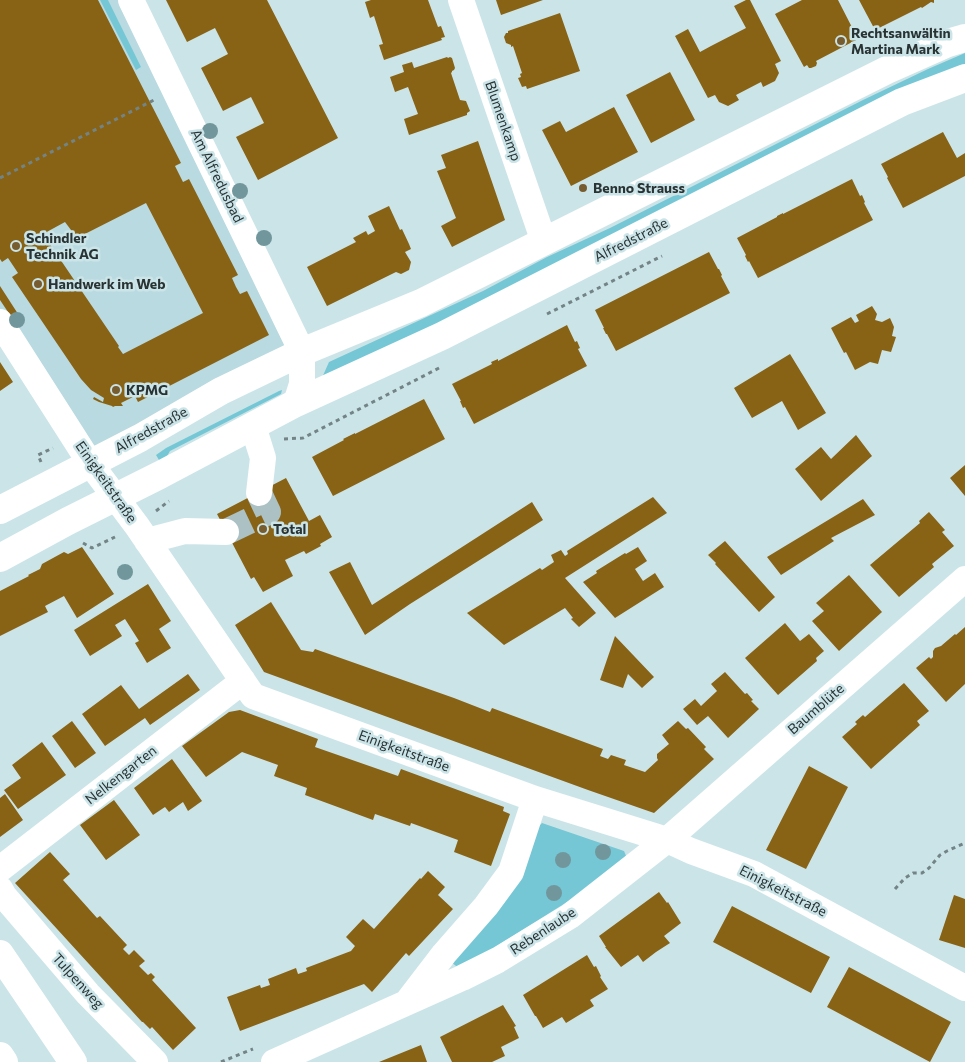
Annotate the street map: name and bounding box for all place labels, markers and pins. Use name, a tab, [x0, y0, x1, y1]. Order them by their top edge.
place label: Rechtsanwältin Martina Mark	[851, 25, 951, 58]
marker: Rechtsanwältin Martina Mark	[835, 35, 847, 47]
place label: Benno Strauss	[593, 180, 685, 196]
marker: Benno Strauss	[577, 182, 589, 194]
place label: Schindler Technik AG	[26, 230, 99, 262]
marker: Schindler Technik AG	[10, 240, 22, 252]
place label: Handwerk im Web	[48, 276, 165, 292]
marker: Handwerk im Web	[32, 278, 44, 290]
place label: KPMG	[126, 382, 168, 398]
marker: KPMG	[110, 384, 122, 396]
place label: Total	[273, 521, 306, 537]
marker: Total	[257, 523, 269, 535]

